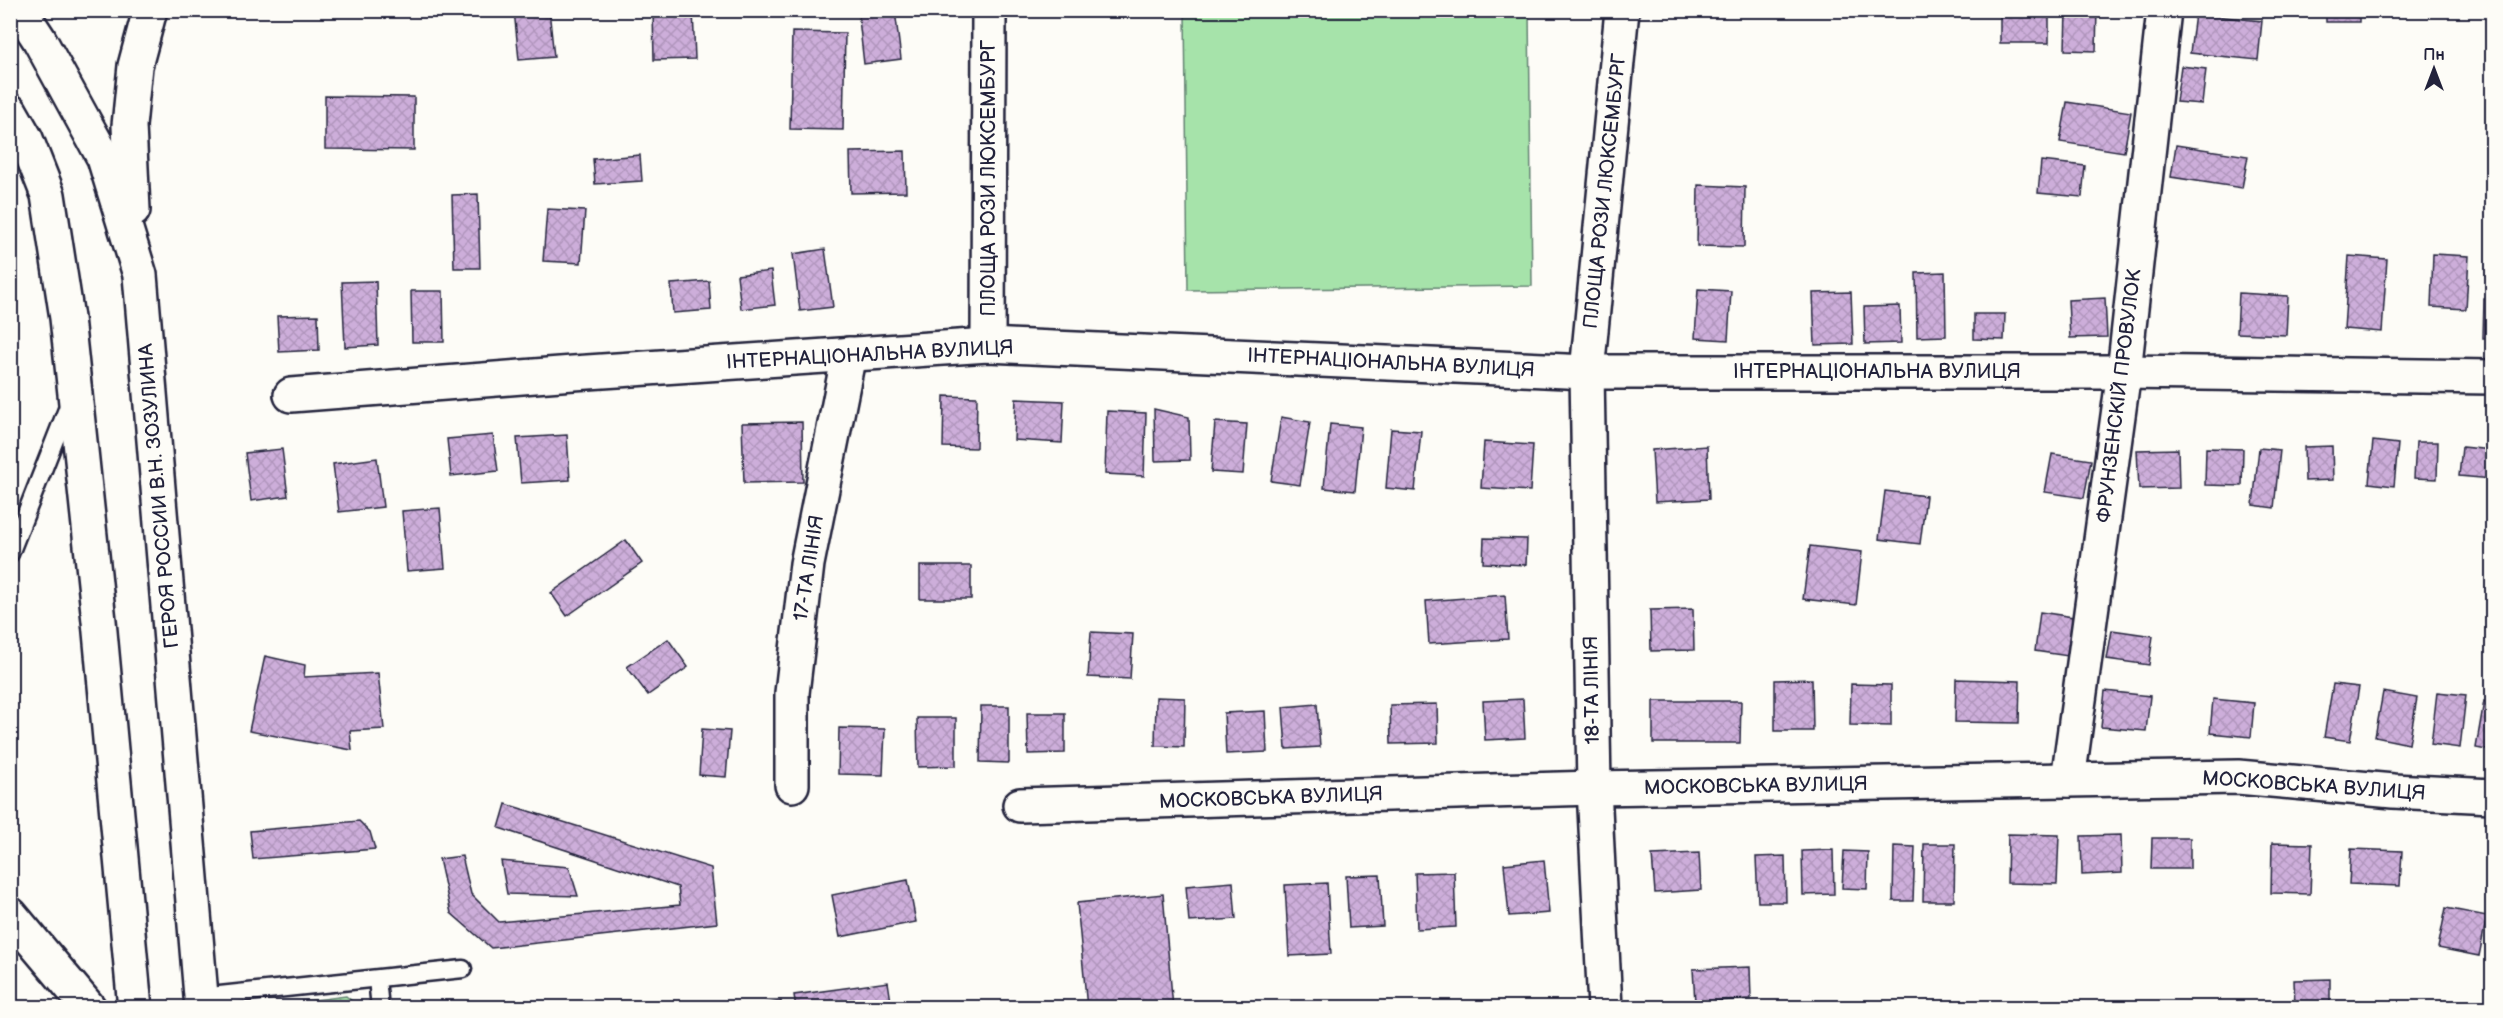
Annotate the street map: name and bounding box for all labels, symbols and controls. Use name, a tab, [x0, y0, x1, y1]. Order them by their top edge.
north arrow	[2404, 39, 2464, 99]
street label: ПЛОЩА РОЗИ ЛЮКСЕМБУРГ	[977, 40, 1001, 316]
text: Пн	[2423, 46, 2445, 65]
street label: ПЛОЩА РОЗИ ЛЮКСЕМБУРГ	[1579, 52, 1631, 330]
street label: ФРУНЗЕНСКІЙ ПРОВУЛОК	[2092, 268, 2146, 524]
street label: ІНТЕРНАЦІОНАЛЬНА ВУЛИЦЯ	[726, 335, 1014, 375]
street label: ГЕРОЯ РОССИИ В.Н. ЗОЗУЛИНА	[134, 342, 184, 649]
street label: ІНТЕРНАЦІОНАЛЬНА ВУЛИЦЯ	[1247, 343, 1535, 383]
street label: ІНТЕРНАЦІОНАЛЬНА ВУЛИЦЯ	[1733, 360, 2021, 384]
street label: 17-ТА ЛІНІЯ	[789, 513, 829, 623]
street label: 18-ТА ЛІНІЯ	[1579, 635, 1605, 745]
street label: МОСКОВСЬКА ВУЛИЦЯ	[2201, 766, 2427, 806]
street label: МОСКОВСЬКА ВУЛИЦЯ	[1644, 772, 1868, 800]
street label: МОСКОВСЬКА ВУЛИЦЯ	[1159, 782, 1383, 814]

